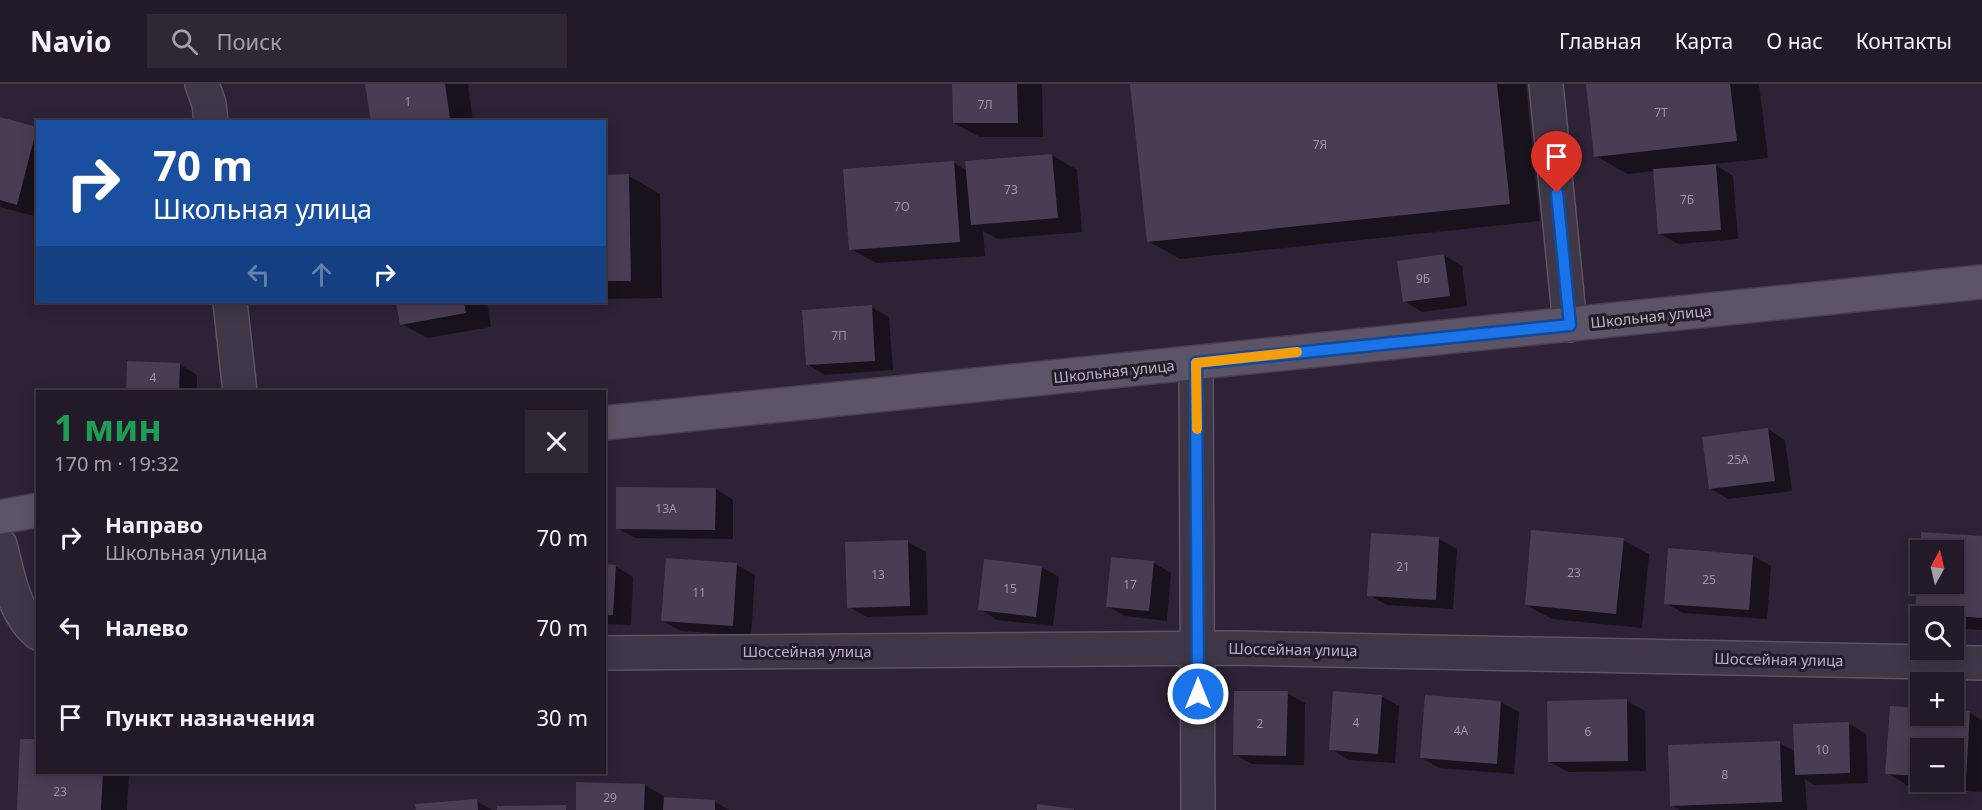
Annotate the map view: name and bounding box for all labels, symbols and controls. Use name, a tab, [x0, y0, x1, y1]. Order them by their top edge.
search box	[147, 14, 567, 68]
text: Navio	[30, 22, 111, 60]
icon: search	[168, 25, 201, 58]
text: Поиск	[216, 26, 282, 56]
text: Главная	[1559, 27, 1642, 55]
text: Карта	[1675, 27, 1733, 55]
text: О нас	[1766, 27, 1823, 55]
text: Контакты	[1856, 27, 1952, 55]
house number: 1	[405, 93, 411, 110]
house number: 7Л	[977, 96, 993, 113]
house number: 7Т	[1654, 104, 1668, 121]
pin	[1531, 131, 1582, 193]
text: 70 m	[153, 136, 253, 193]
house number: 7Я	[1313, 136, 1327, 153]
icon: arrive	[1540, 140, 1573, 173]
icon: right	[54, 144, 132, 222]
house number: 7З	[1004, 181, 1018, 198]
text: Школьная улица	[153, 190, 372, 227]
house number: 7Б	[1680, 191, 1694, 208]
house number: 7О	[894, 198, 910, 215]
icon: left	[242, 258, 275, 291]
icon: ahead	[305, 258, 338, 291]
icon: right	[368, 258, 401, 291]
house number: 9Б	[1416, 270, 1430, 287]
street label: Школьная улица	[1589, 300, 1713, 332]
house number: 7П	[831, 327, 847, 344]
street label: Школьная улица	[1052, 355, 1176, 387]
house number: 4	[150, 369, 157, 386]
text: 1 мин	[54, 403, 162, 452]
button: close	[525, 410, 588, 473]
text: 170 m · 19:32	[54, 450, 179, 477]
house number: 25А	[1727, 451, 1749, 468]
house number: 13А	[655, 500, 677, 517]
text: Направо	[105, 509, 203, 539]
icon: right	[54, 521, 87, 554]
text: 70 m	[537, 522, 588, 552]
text: Школьная улица	[105, 539, 267, 566]
north arrow	[1910, 540, 1964, 594]
map controls	[1910, 540, 1964, 792]
house number: 21	[1396, 558, 1410, 575]
house number: 23	[1567, 564, 1581, 581]
house number: 13	[871, 566, 885, 583]
house number: 25	[1702, 571, 1716, 588]
house number: 17	[1123, 576, 1137, 593]
house number: 15	[1003, 580, 1017, 597]
house number: 11	[692, 584, 706, 601]
button: search	[1910, 606, 1964, 660]
icon: left	[54, 611, 87, 644]
text: Налево	[105, 612, 188, 642]
text: 70 m	[537, 612, 588, 642]
street label: Шоссейная улица	[1228, 638, 1358, 660]
street label: Шоссейная улица	[742, 641, 872, 661]
street label: Шоссейная улица	[1714, 648, 1844, 670]
position arrow	[1166, 662, 1230, 726]
button: +	[1910, 672, 1964, 726]
icon: arrive	[54, 701, 87, 734]
text: Пункт назначения	[105, 702, 315, 732]
text: 30 m	[537, 702, 588, 732]
house number: 4	[1353, 714, 1360, 731]
house number: 2	[1257, 715, 1264, 732]
house number: 4А	[1454, 722, 1469, 739]
house number: 6	[1585, 723, 1592, 740]
button: −	[1910, 738, 1964, 792]
house number: 10	[1815, 741, 1829, 758]
house number: 8	[1722, 766, 1729, 783]
house number: 23	[53, 783, 67, 800]
house number: 29	[603, 789, 617, 806]

